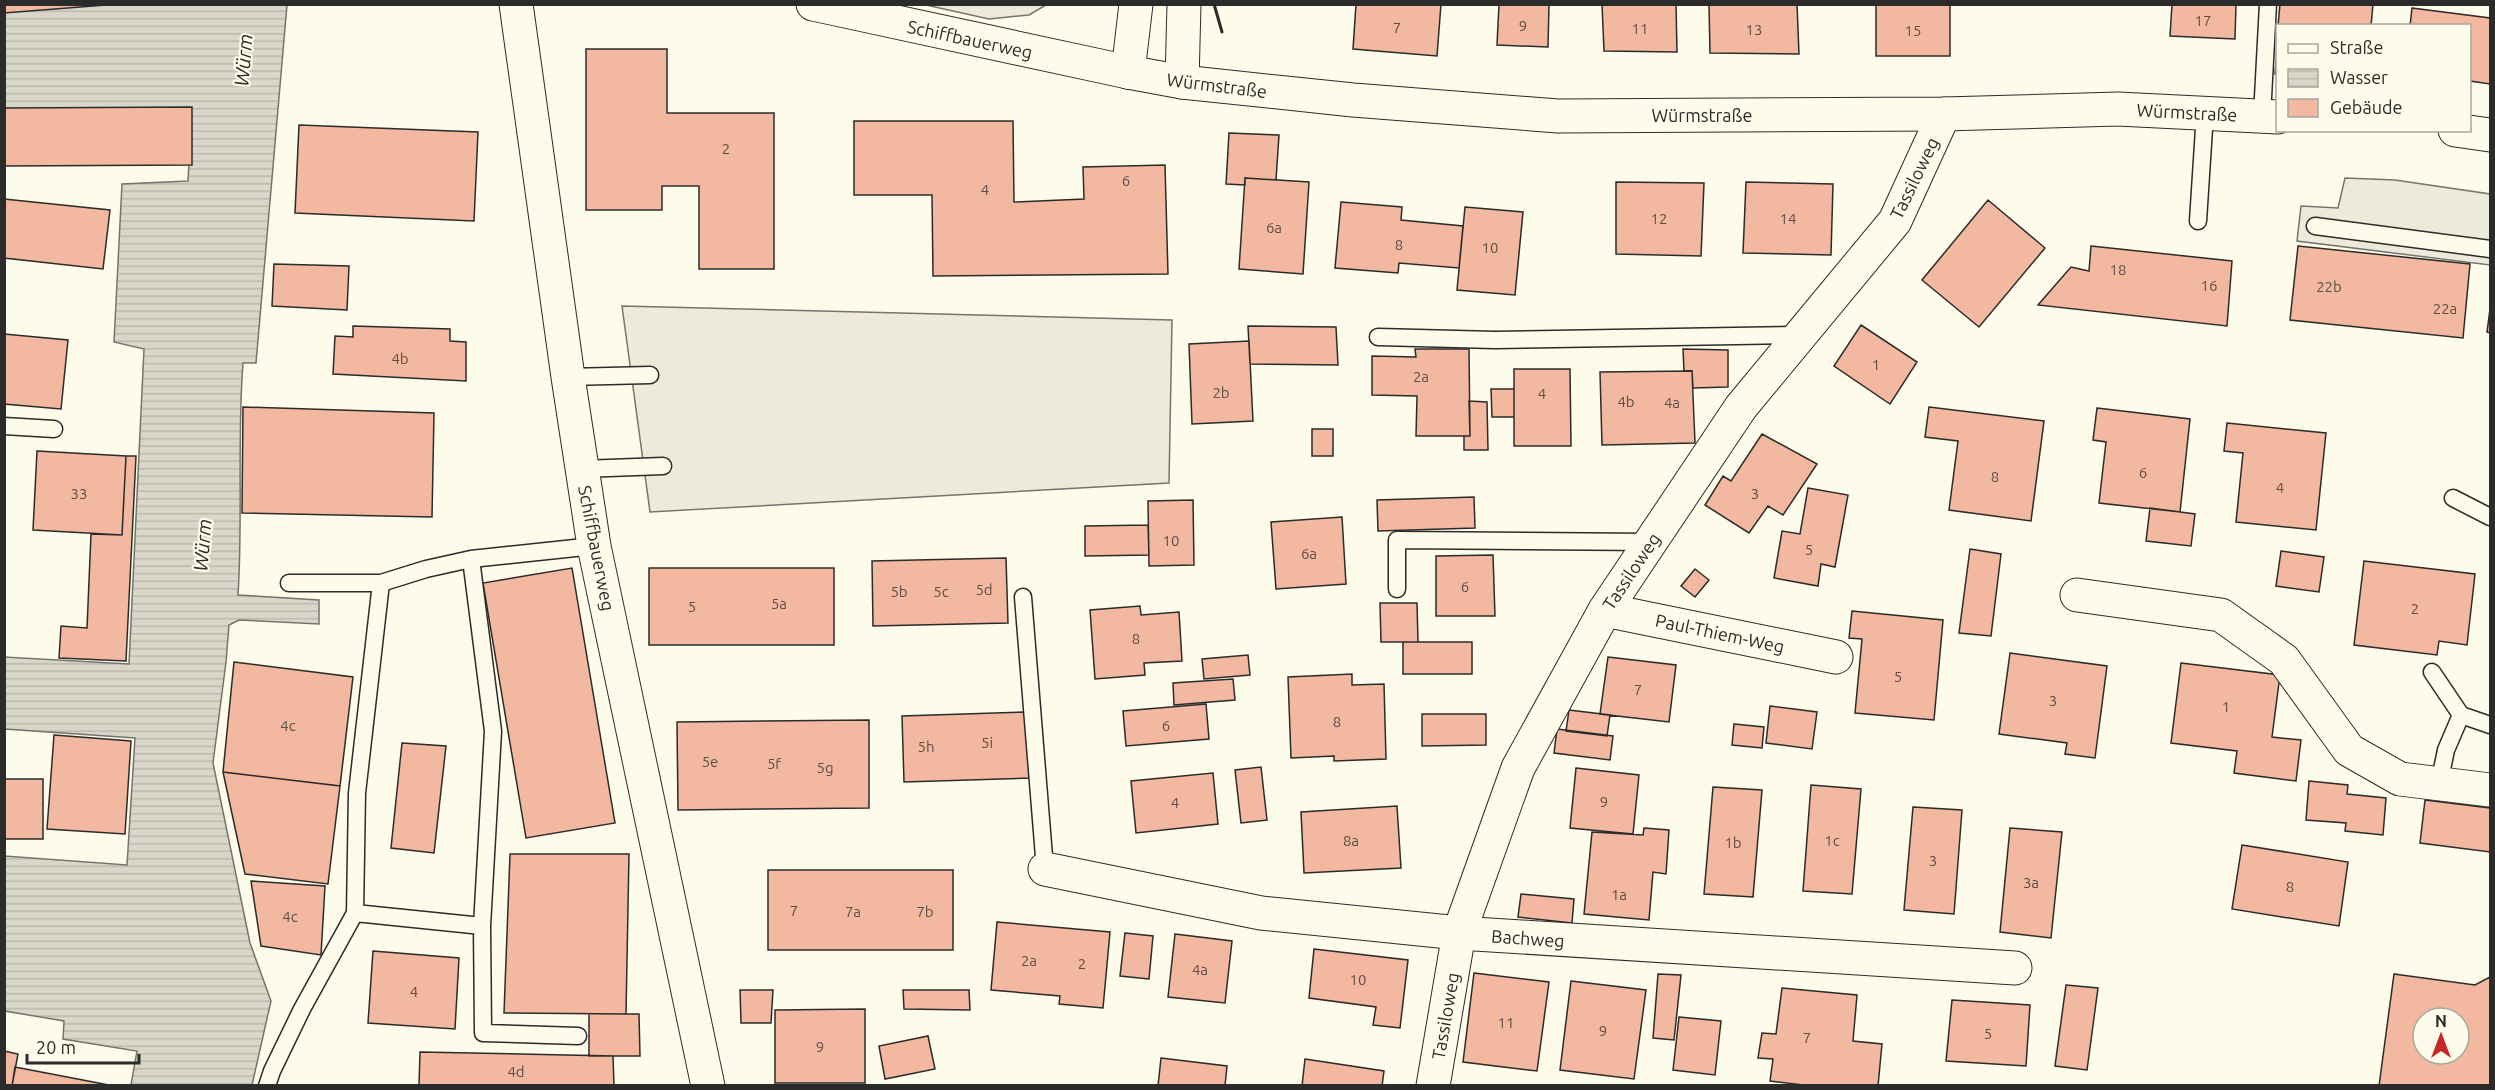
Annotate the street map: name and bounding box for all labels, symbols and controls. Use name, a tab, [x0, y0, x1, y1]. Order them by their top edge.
house number: 17	[2195, 12, 2211, 29]
street label: Schiffbauerweg	[906, 16, 1034, 62]
house number: 9	[1519, 17, 1527, 34]
house number: 7	[1393, 19, 1401, 36]
house number: 11	[1632, 20, 1648, 37]
house number: 13	[1746, 21, 1762, 38]
house number: 15	[1905, 22, 1921, 39]
legend	[2276, 24, 2471, 132]
water label: Würm	[229, 33, 257, 87]
text: Straße	[2330, 37, 2383, 57]
text: Wasser	[2330, 67, 2388, 87]
street label: Würmstraße	[1166, 69, 1268, 101]
text: Gebäude	[2330, 97, 2402, 117]
street label: Würmstraße	[2136, 99, 2238, 125]
street label: Würmstraße	[1652, 105, 1752, 125]
street label: Tassiloweg	[1886, 134, 1942, 222]
house number: 2	[722, 140, 730, 157]
house number: 6	[1122, 172, 1130, 189]
house number: 4	[981, 181, 989, 198]
house number: 12	[1651, 210, 1667, 227]
house number: 14	[1780, 210, 1796, 227]
house number: 6a	[1266, 219, 1282, 236]
house number: 8	[1395, 236, 1403, 253]
house number: 10	[1482, 239, 1498, 256]
house number: 18	[2110, 261, 2126, 278]
house number: 16	[2201, 277, 2217, 294]
house number: 22b	[2316, 278, 2342, 295]
house number: 22a	[2433, 300, 2457, 317]
house number: 4b	[391, 350, 409, 367]
house number: 1	[1872, 356, 1880, 373]
house number: 2a	[1413, 368, 1429, 385]
house number: 2b	[1212, 384, 1230, 401]
house number: 4	[1538, 385, 1546, 402]
house number: 4b	[1617, 393, 1635, 410]
house number: 4a	[1664, 394, 1680, 411]
house number: 6	[2139, 464, 2147, 481]
house number: 8	[1991, 468, 1999, 485]
house number: 4	[2276, 479, 2284, 496]
street label: Schiffbauerweg	[575, 483, 619, 613]
house number: 33	[71, 485, 87, 502]
house number: 3	[1751, 485, 1759, 502]
water label: Würm	[188, 518, 216, 572]
street label: Tassiloweg	[1598, 529, 1664, 613]
house number: 10	[1163, 532, 1179, 549]
house number: 5	[1805, 541, 1813, 558]
house number: 6a	[1301, 545, 1317, 562]
house number: 6	[1461, 578, 1469, 595]
house number: 5d	[975, 581, 993, 598]
house number: 5b	[890, 583, 908, 600]
house number: 5c	[933, 583, 949, 600]
house number: 5a	[771, 595, 787, 612]
house number: 5	[688, 598, 696, 615]
house number: 2	[2411, 600, 2419, 617]
street label: Paul-Thiem-Weg	[1654, 610, 1786, 656]
house number: 8	[1132, 630, 1140, 647]
house number: 5	[1894, 668, 1902, 685]
house number: 7	[1634, 681, 1642, 698]
house number: 3	[2049, 692, 2057, 709]
house number: 1	[2222, 698, 2230, 715]
house number: 8	[1333, 713, 1341, 730]
house number: 4c	[280, 717, 296, 734]
house number: 6	[1162, 717, 1170, 734]
house number: 5i	[981, 734, 993, 751]
house number: 5h	[917, 738, 935, 755]
house number: 5e	[702, 753, 718, 770]
house number: 5f	[767, 755, 781, 772]
house number: 5g	[816, 759, 834, 776]
house number: 9	[1600, 793, 1608, 810]
house number: 4	[1171, 794, 1179, 811]
house number: 8a	[1343, 832, 1359, 849]
house number: 1c	[1824, 832, 1840, 849]
house number: 1b	[1724, 834, 1742, 851]
house number: 3	[1929, 852, 1937, 869]
house number: 3a	[2023, 874, 2039, 891]
house number: 8	[2286, 878, 2294, 895]
house number: 1a	[1611, 886, 1627, 903]
house number: 7	[790, 902, 798, 919]
house number: 7a	[845, 903, 861, 920]
house number: 7b	[916, 903, 934, 920]
house number: 4c	[282, 908, 298, 925]
street label: Bachweg	[1491, 925, 1565, 951]
house number: 2a	[1021, 952, 1037, 969]
house number: 2	[1078, 955, 1086, 972]
house number: 4a	[1192, 961, 1208, 978]
house number: 10	[1350, 971, 1366, 988]
street label: Tassiloweg	[1428, 971, 1462, 1061]
house number: 4	[410, 983, 418, 1000]
north arrow	[2411, 1006, 2471, 1066]
text: N	[2435, 1012, 2447, 1030]
house number: 11	[1498, 1014, 1514, 1031]
house number: 9	[1599, 1022, 1607, 1039]
house number: 5	[1984, 1025, 1992, 1042]
scale bar	[27, 1027, 140, 1065]
house number: 7	[1803, 1029, 1811, 1046]
text: 20 m	[36, 1037, 76, 1057]
house number: 9	[816, 1038, 824, 1055]
house number: 4d	[507, 1063, 525, 1080]

